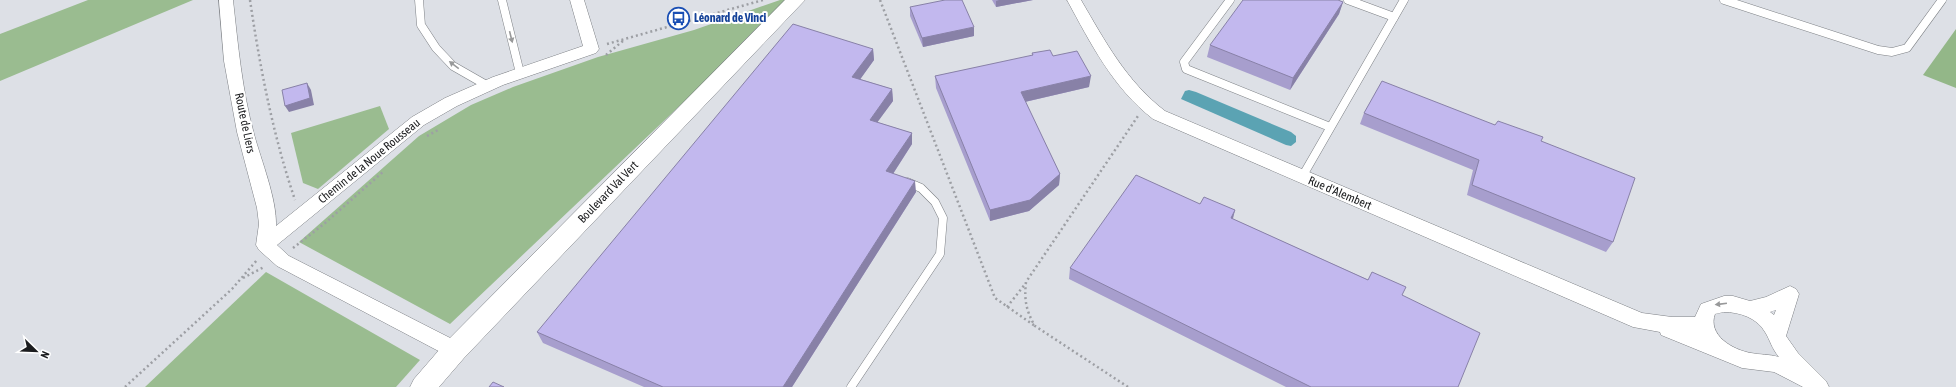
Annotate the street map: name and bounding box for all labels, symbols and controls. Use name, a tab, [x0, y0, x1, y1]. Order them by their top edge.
bus stop icon: Léonard de Vinci	[665, 5, 691, 31]
place label: Léonard de Vinci	[694, 11, 767, 25]
one-way arrow	[508, 30, 514, 43]
one-way arrow	[449, 61, 460, 69]
street label: Route de Liers	[232, 92, 258, 154]
street label: Chemin de la Noue Rousseau	[315, 115, 423, 206]
street label: Boulevard Val Vert	[575, 158, 641, 226]
street label: Rue d'Alembert	[1306, 173, 1374, 213]
one-way arrow	[1715, 301, 1727, 307]
north arrow	[16, 331, 56, 371]
text: N	[38, 350, 52, 360]

